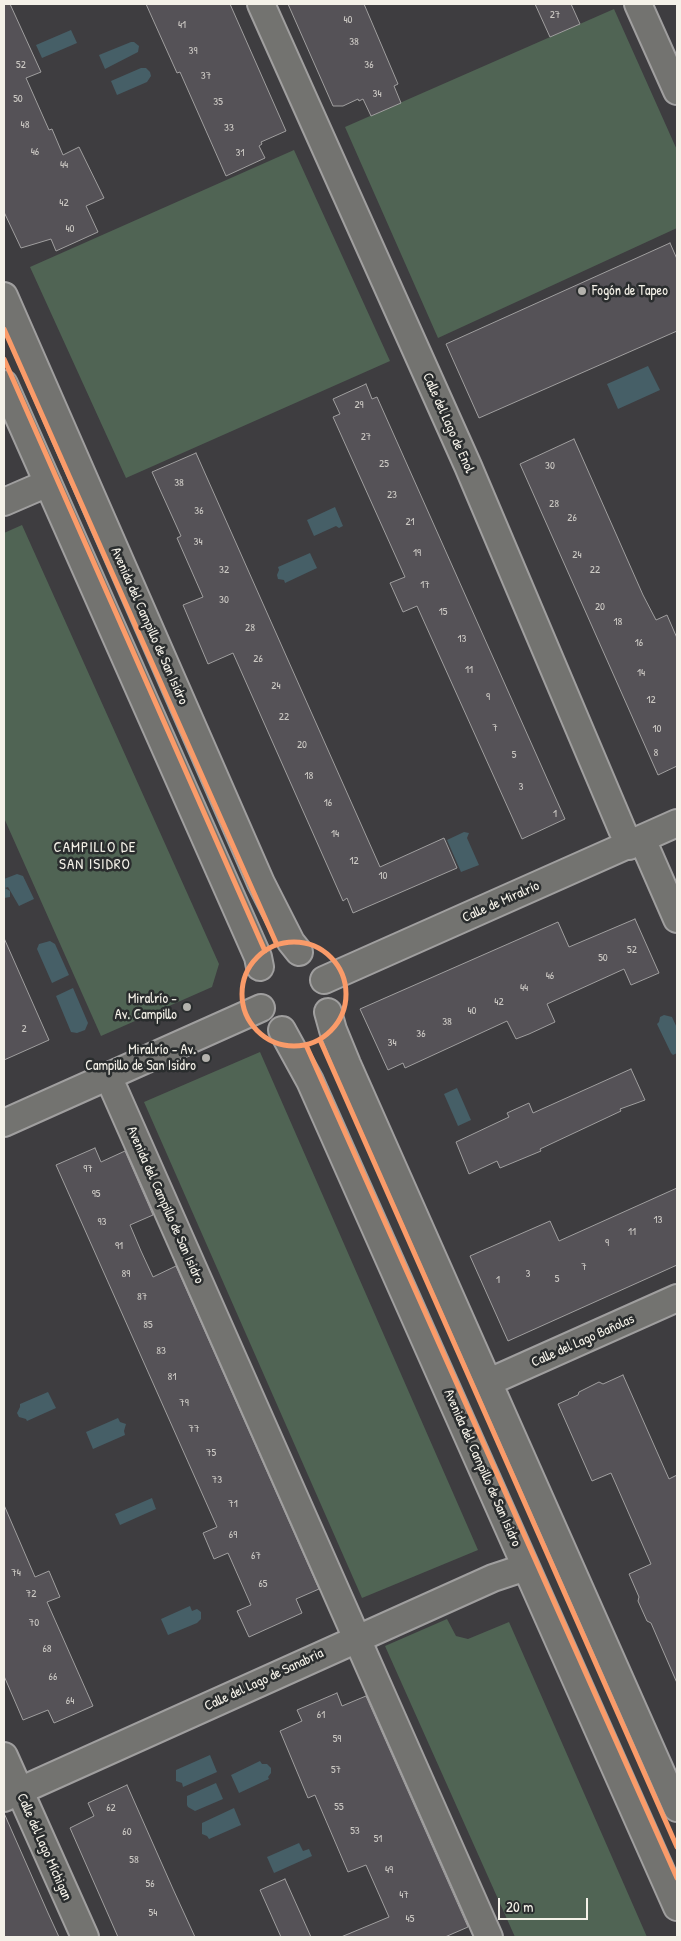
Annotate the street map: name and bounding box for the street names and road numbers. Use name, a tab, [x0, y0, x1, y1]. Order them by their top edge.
street label: Calle del Lago de Enol	[418, 370, 478, 476]
street label: Avenida del Campillo de San Isidro	[107, 545, 191, 707]
street label: Calle de Miralrío	[460, 878, 542, 926]
street label: Avenida del Campillo de San Isidro	[123, 1124, 207, 1286]
street label: Calle del Lago Bañolas	[529, 1311, 637, 1371]
street label: Avenida del Campillo de San Isidro	[440, 1387, 524, 1549]
street label: Calle del Lago de Sanabria	[202, 1645, 326, 1715]
street label: Calle del Lago Míchigan	[13, 1791, 75, 1903]

